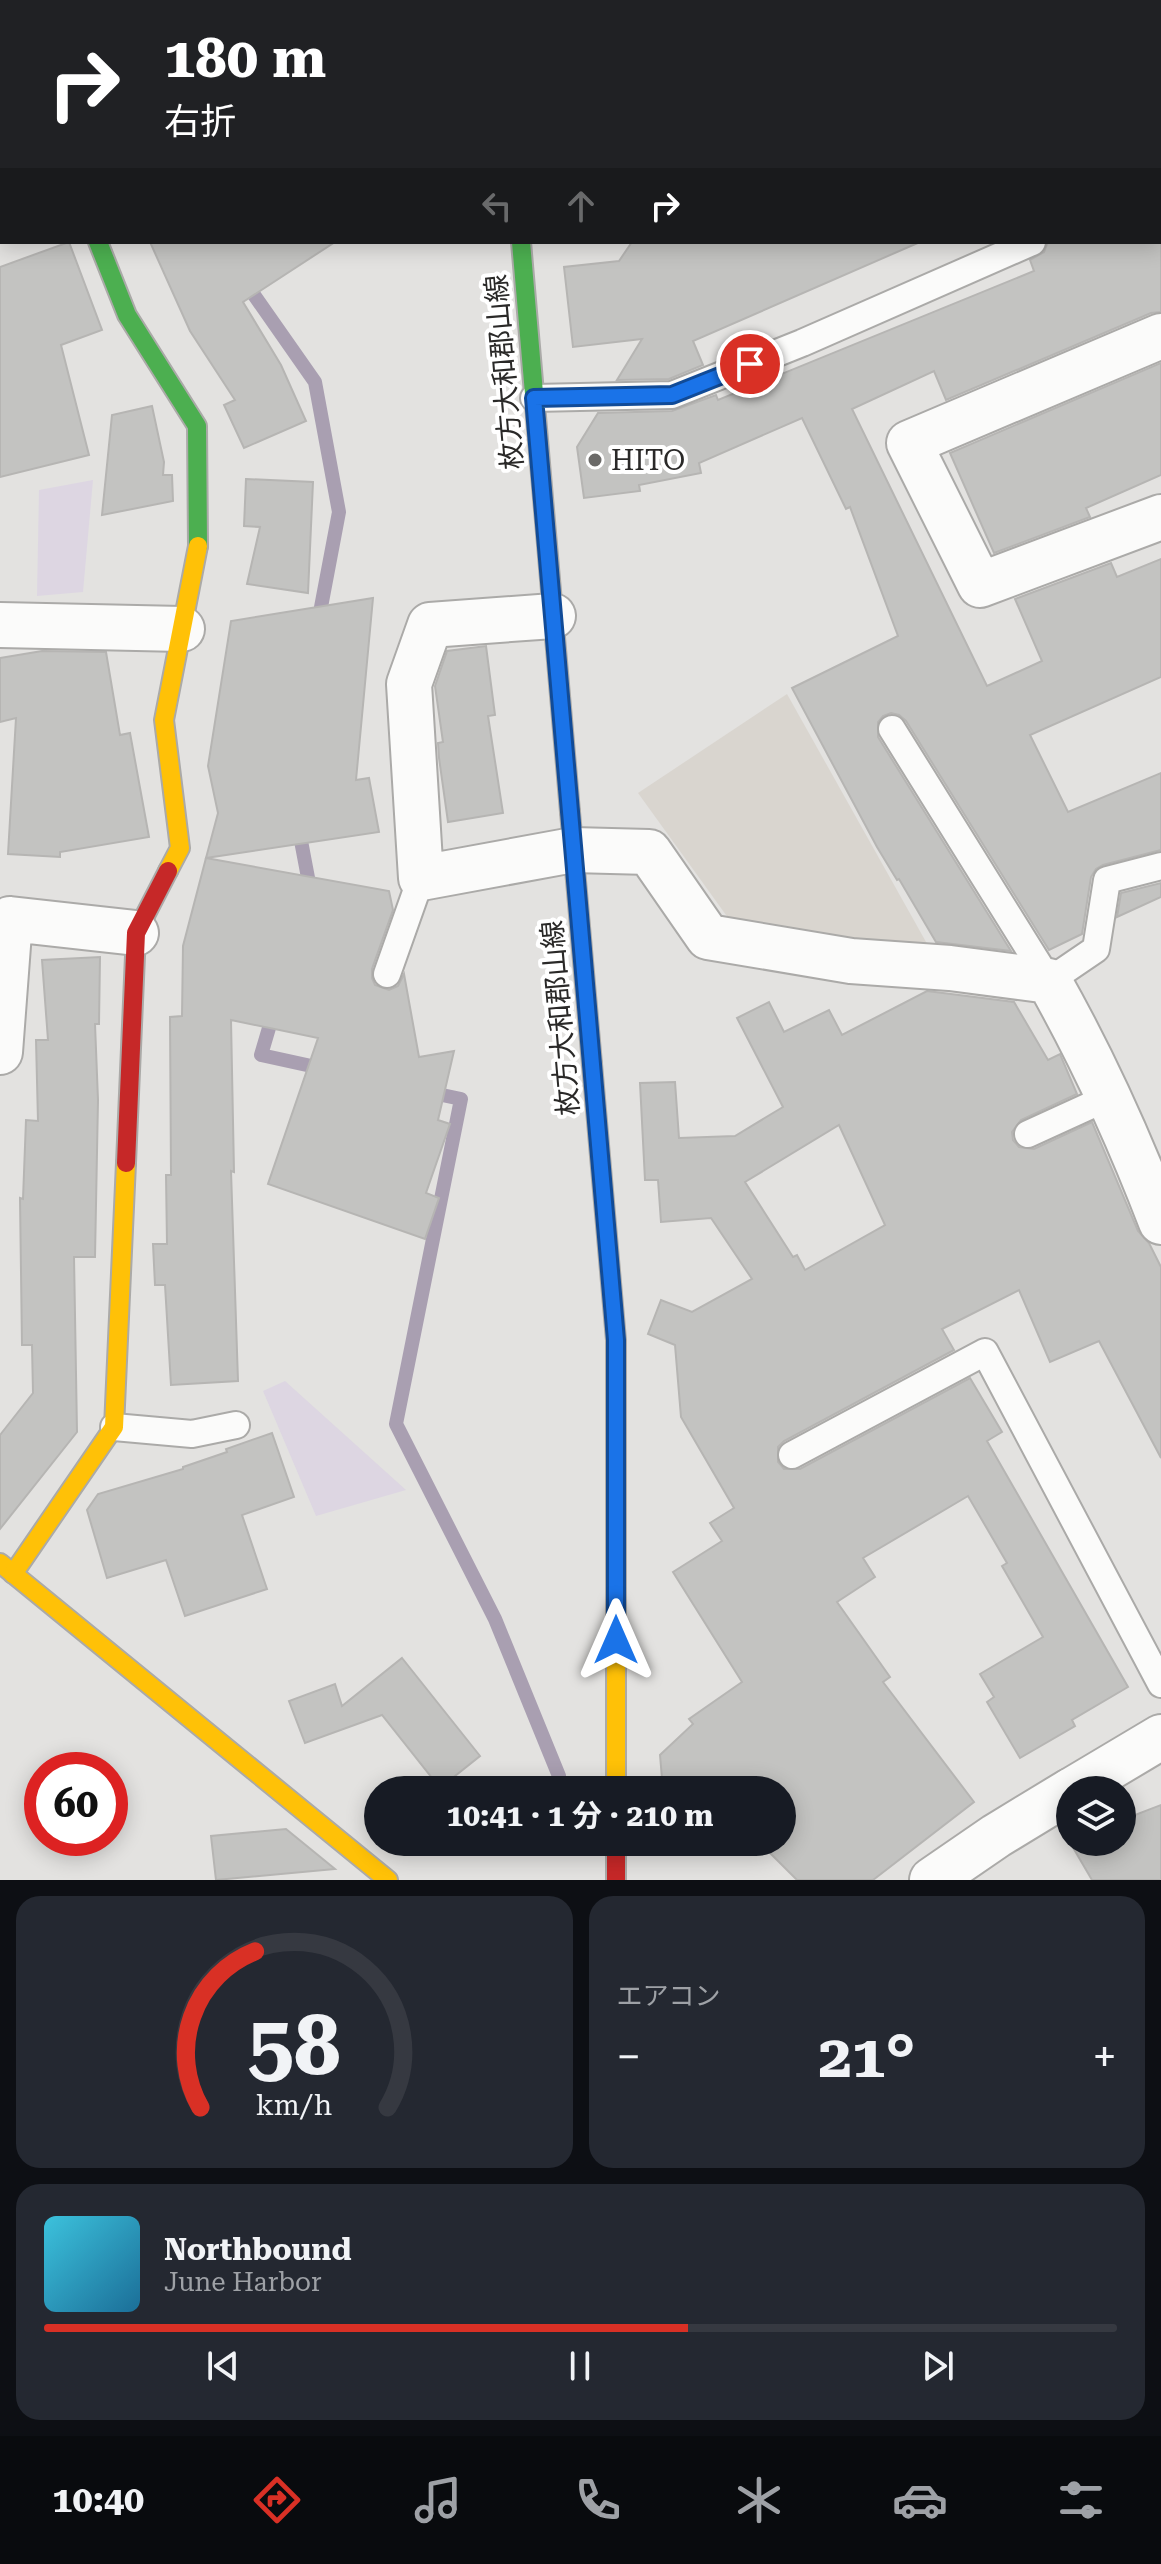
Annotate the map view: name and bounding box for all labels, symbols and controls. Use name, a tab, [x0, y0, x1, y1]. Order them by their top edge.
text: 180 m	[164, 25, 326, 91]
icon: right	[32, 32, 136, 136]
text: 右折	[164, 101, 236, 143]
icon: left	[475, 184, 519, 228]
icon: ahead	[559, 184, 603, 228]
icon: right	[643, 184, 687, 228]
street label: 枚方大和郡山線	[480, 273, 529, 471]
pin	[716, 330, 784, 398]
icon: arrive	[728, 342, 772, 386]
place label: HITO	[611, 444, 685, 477]
marker: HITO	[586, 451, 604, 469]
street label: 枚方大和郡山線	[536, 919, 585, 1117]
position arrow	[574, 1598, 658, 1682]
speed limit sign: 60	[24, 1752, 128, 1856]
map controls	[1056, 1776, 1136, 1856]
button: layers	[1056, 1776, 1136, 1856]
text: 10:41 · 1 分 · 210 m	[447, 1798, 713, 1833]
text: エアコン	[617, 1981, 721, 2011]
text: 58	[248, 1997, 341, 2094]
text: 21°	[818, 2021, 915, 2092]
text: −	[617, 2031, 641, 2083]
text: +	[1092, 2031, 1117, 2083]
text: km/h	[256, 2088, 333, 2122]
text: Northbound	[164, 2232, 352, 2267]
text: June Harbor	[164, 2267, 322, 2297]
icon: previous	[201, 2344, 245, 2388]
icon: pause	[558, 2344, 602, 2388]
icon: next	[916, 2344, 960, 2388]
icon: directions	[249, 2472, 305, 2528]
icon: music	[410, 2472, 466, 2528]
icon: phone	[570, 2472, 626, 2528]
icon: climate	[731, 2472, 787, 2528]
icon: car	[892, 2472, 948, 2528]
icon: filters	[1053, 2472, 1109, 2528]
text: 10:40	[52, 2479, 144, 2521]

